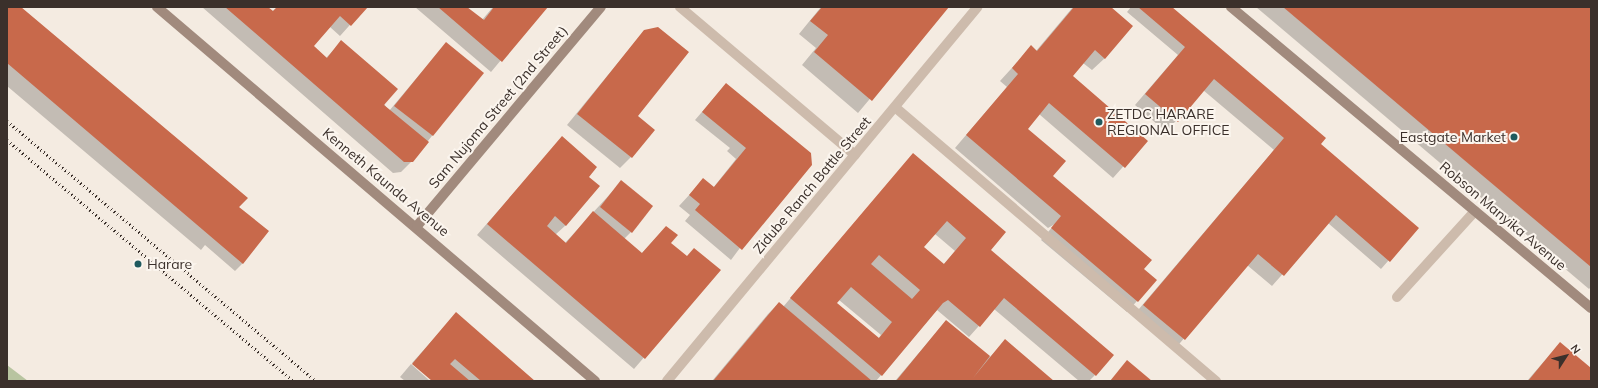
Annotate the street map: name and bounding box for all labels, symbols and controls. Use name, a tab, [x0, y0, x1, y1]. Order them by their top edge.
street label: Sam Nujoma Street (2nd Street)	[425, 22, 571, 192]
place label: ZETDC HARARE REGIONAL OFFICE	[1107, 106, 1230, 138]
street label: Zidube Ranch Battle Street	[750, 113, 874, 257]
marker: ZETDC HARARE REGIONAL OFFICE	[1094, 117, 1104, 127]
street label: Kenneth Kaunda Avenue	[319, 124, 453, 240]
place label: Eastgate Market	[1400, 129, 1506, 145]
marker: Eastgate Market	[1509, 132, 1519, 142]
street label: Robson Manyika Avenue	[1436, 158, 1570, 274]
place label: Harare	[147, 256, 192, 272]
marker: Harare	[132, 258, 144, 270]
north arrow	[1546, 336, 1586, 376]
text: N	[1568, 341, 1584, 356]

